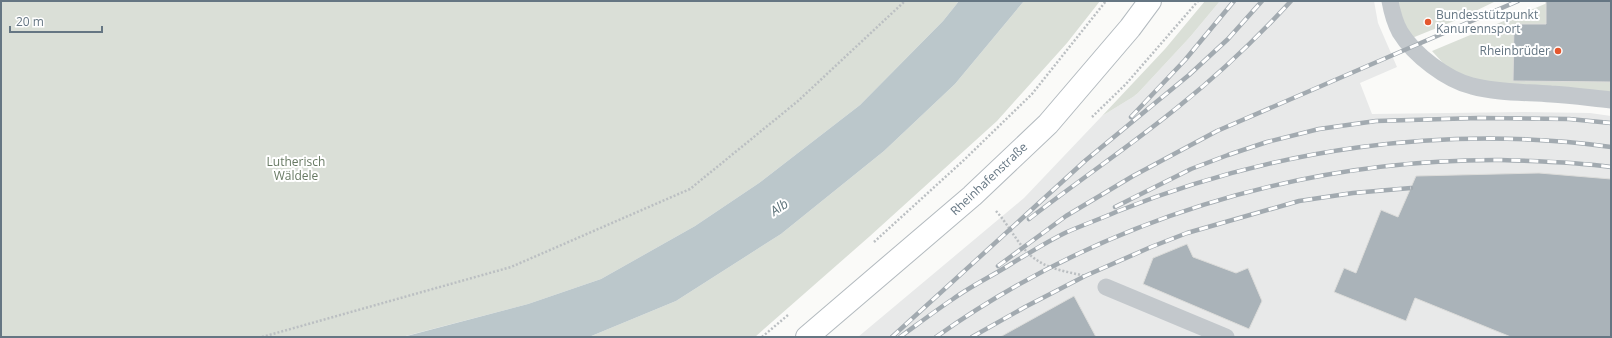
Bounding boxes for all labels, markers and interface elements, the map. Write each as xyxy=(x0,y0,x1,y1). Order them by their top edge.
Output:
place label: Bundesstützpunkt Kanurennsport xyxy=(1436,6,1538,37)
scale bar xyxy=(10,8,102,34)
text: 20 m xyxy=(16,13,44,30)
marker: Bundesstützpunkt Kanurennsport xyxy=(1423,17,1433,27)
place label: Rheinbrüder xyxy=(1480,42,1550,59)
marker: Rheinbrüder xyxy=(1553,46,1563,56)
street label: Rheinhafenstraße xyxy=(946,138,1031,219)
park label: Lutherisch Wäldele xyxy=(267,153,325,184)
water label: Alb xyxy=(766,194,792,220)

